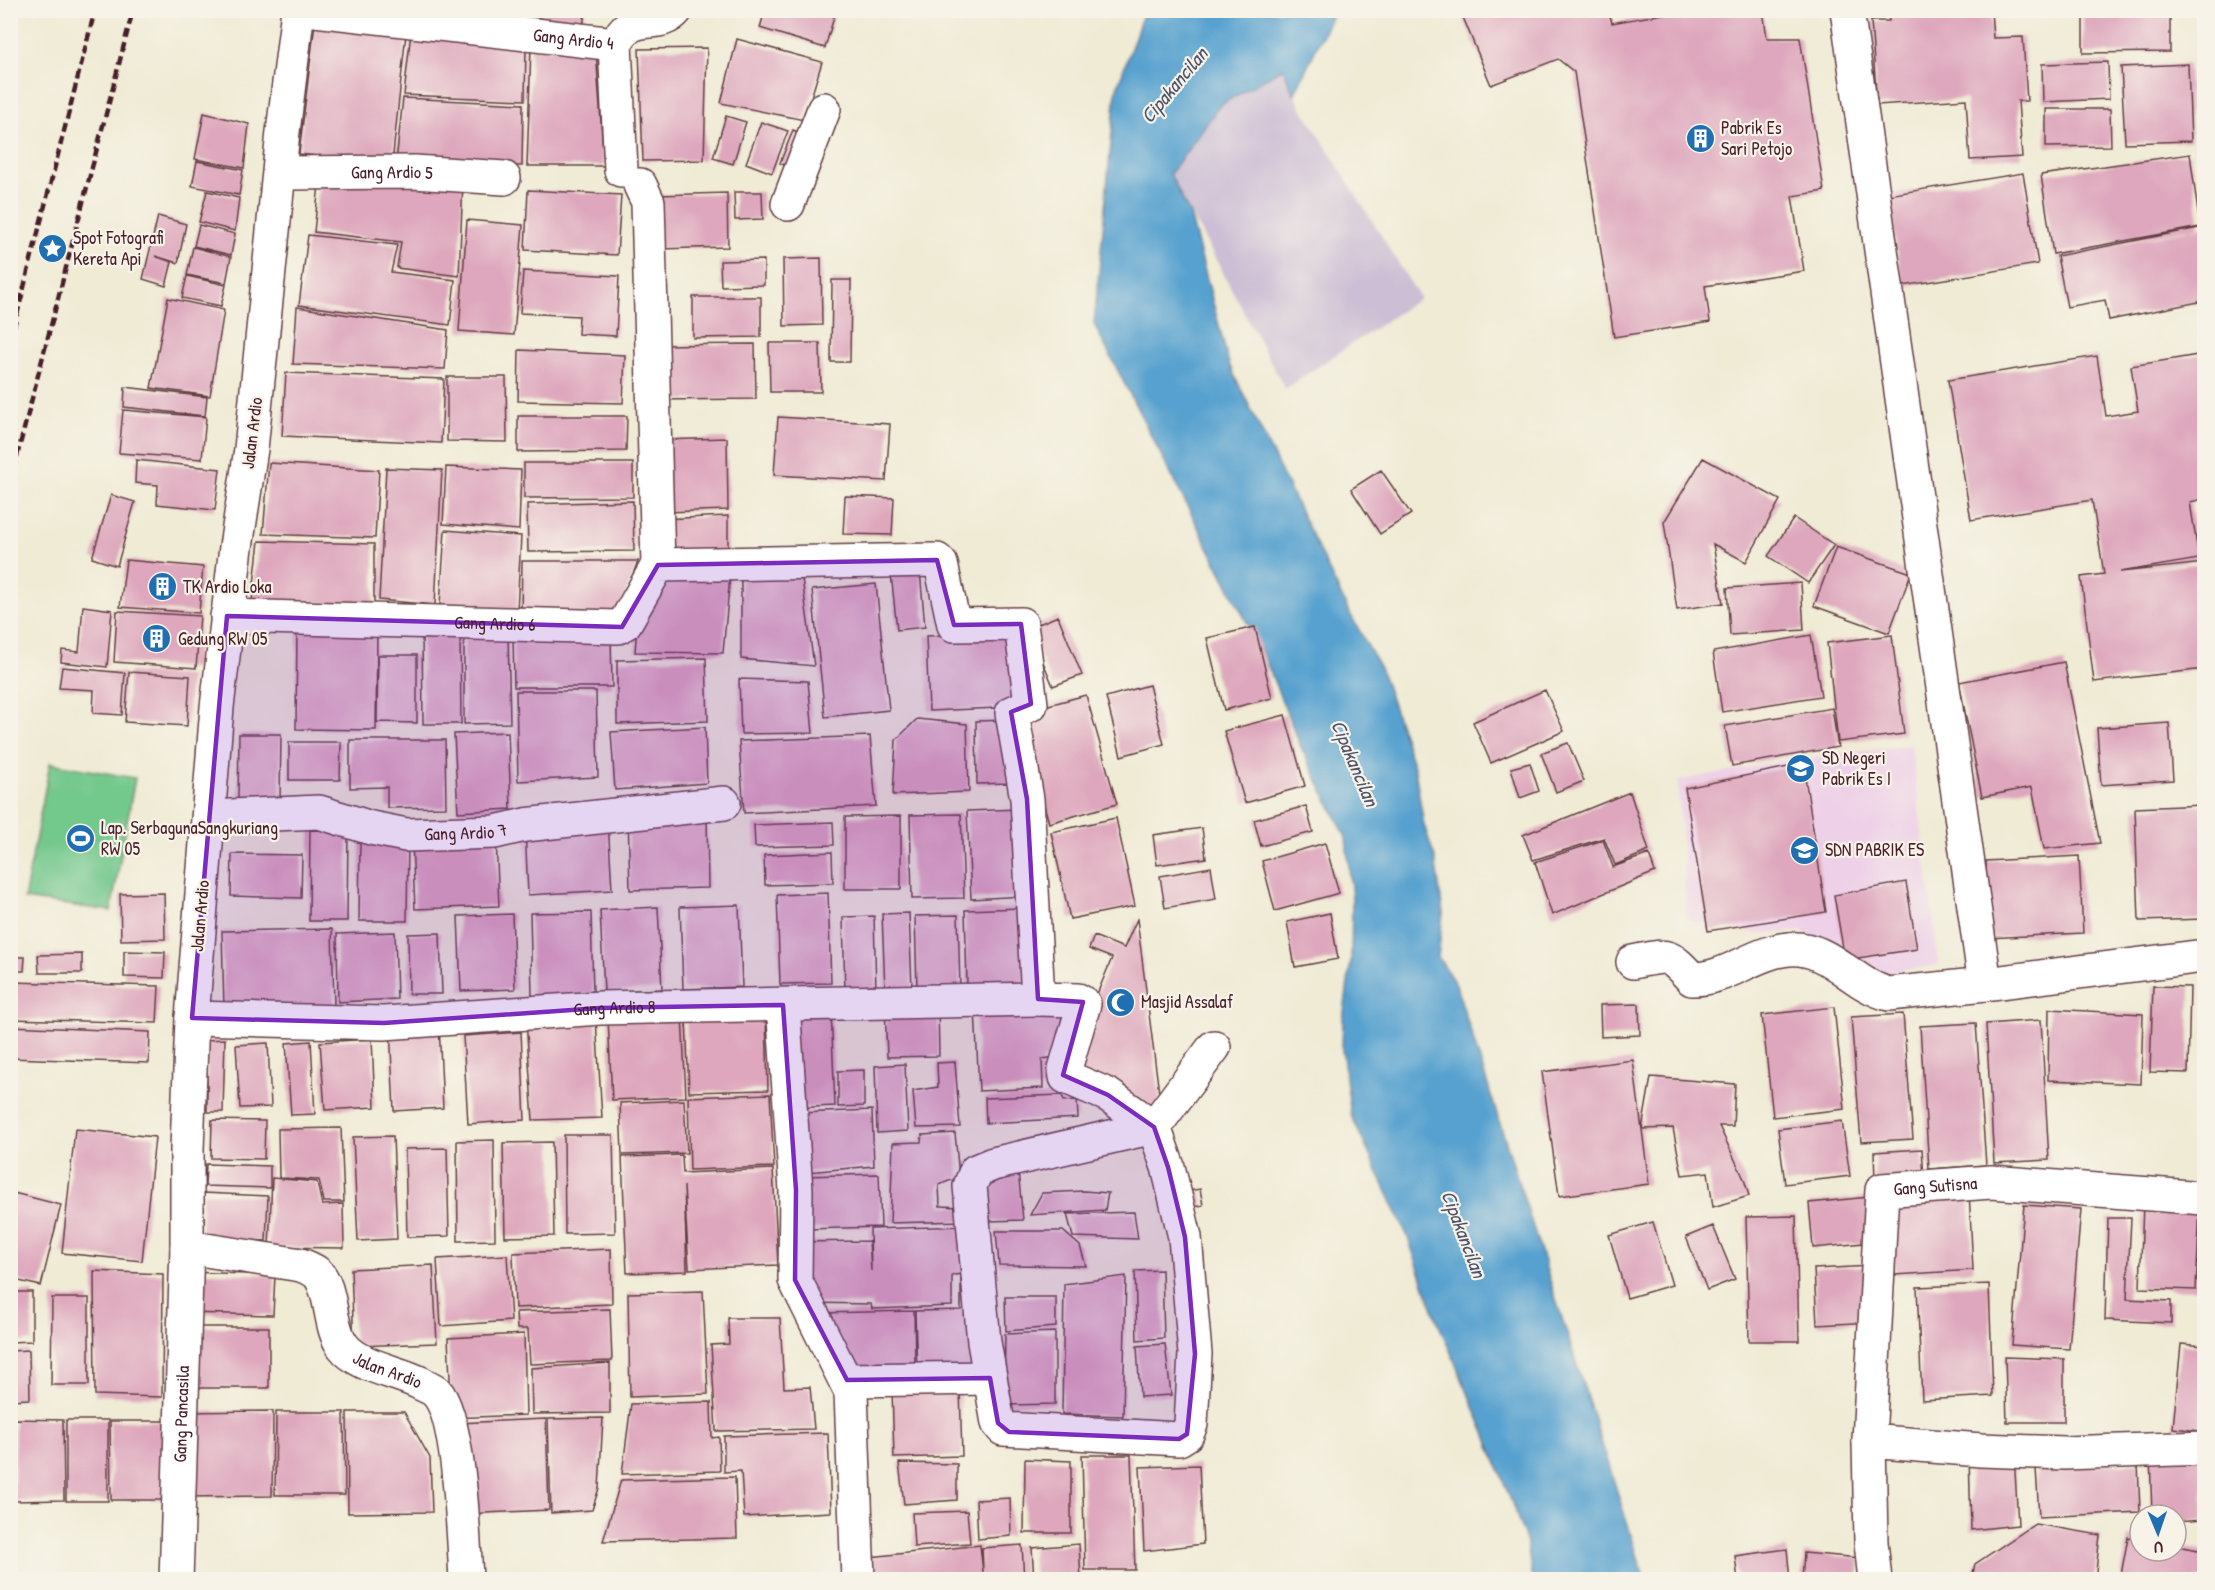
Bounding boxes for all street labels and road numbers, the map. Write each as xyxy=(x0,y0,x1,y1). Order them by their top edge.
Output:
street label: Gang Ardio 4 xyxy=(532,22,615,56)
street label: Gang Ardio 5 xyxy=(351,159,434,185)
street label: Jalan Ardio xyxy=(235,396,268,470)
street label: Gang Ardio 6 xyxy=(454,609,536,637)
street label: Gang Ardio 7 xyxy=(424,817,510,846)
street label: Jalan Ardio xyxy=(184,879,215,953)
street label: Gang Ardio 8 xyxy=(573,994,656,1022)
street label: Gang Sutisna xyxy=(1893,1170,1978,1201)
street label: Jalan Ardio xyxy=(348,1345,427,1394)
street label: Gang Pancasila xyxy=(167,1365,195,1463)

